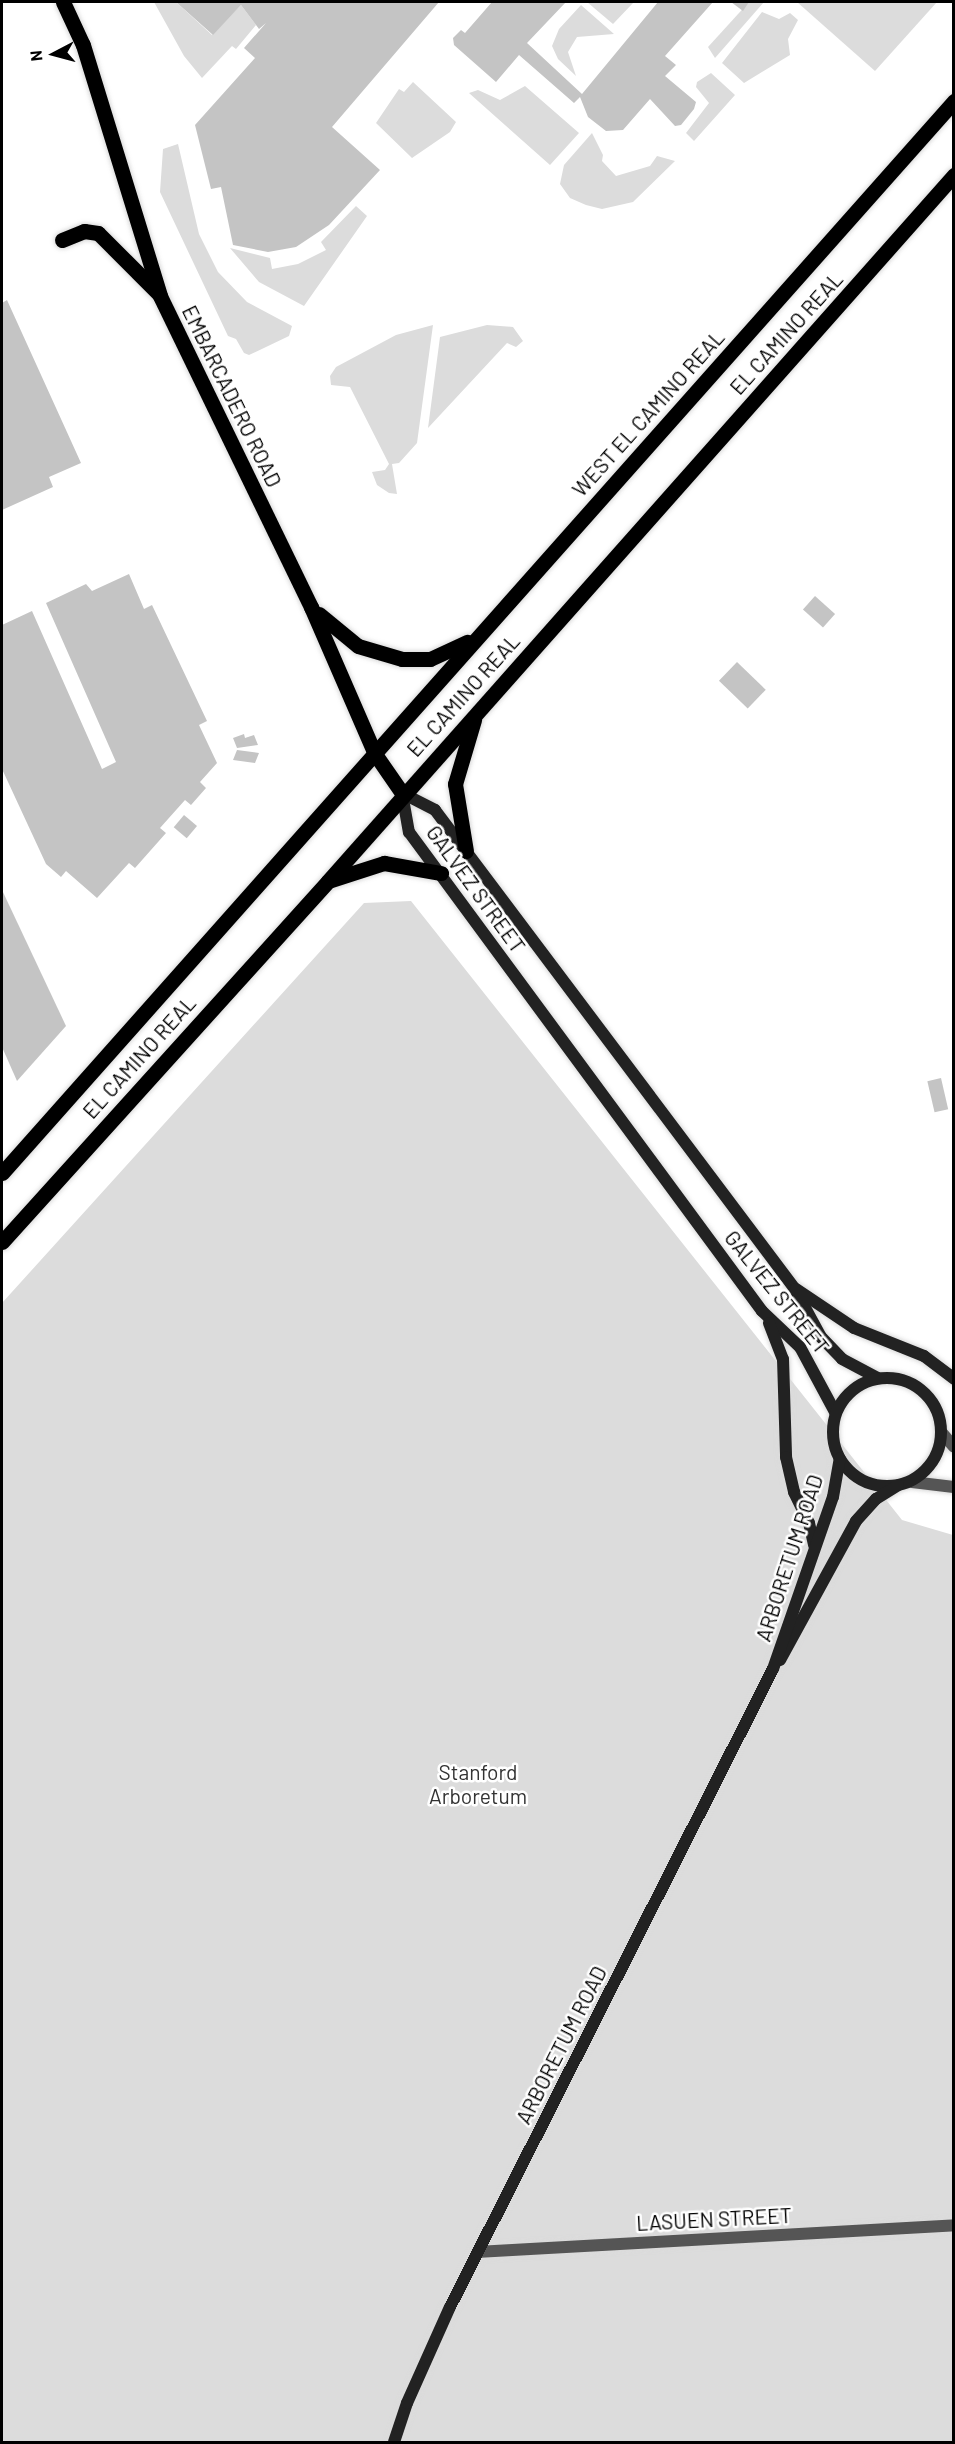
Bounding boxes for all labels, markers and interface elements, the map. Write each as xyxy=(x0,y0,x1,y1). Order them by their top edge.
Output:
north arrow xyxy=(24,24,84,84)
text: N xyxy=(26,50,46,62)
street label: EL CAMINO REAL xyxy=(724,266,848,400)
street label: EMBARCADERO ROAD xyxy=(177,301,287,491)
street label: WEST EL CAMINO REAL xyxy=(567,325,729,501)
street label: EL CAMINO REAL xyxy=(401,628,525,762)
street label: GALVEZ STREET xyxy=(421,820,531,958)
street label: EL CAMINO REAL xyxy=(77,990,201,1124)
street label: GALVEZ STREET xyxy=(720,1225,834,1359)
street label: ARBORETUM ROAD xyxy=(750,1471,828,1645)
park label: Stanford Arboretum xyxy=(429,1759,527,1809)
street label: ARBORETUM ROAD xyxy=(510,1962,612,2128)
street label: LASUEN STREET xyxy=(636,2202,792,2236)

